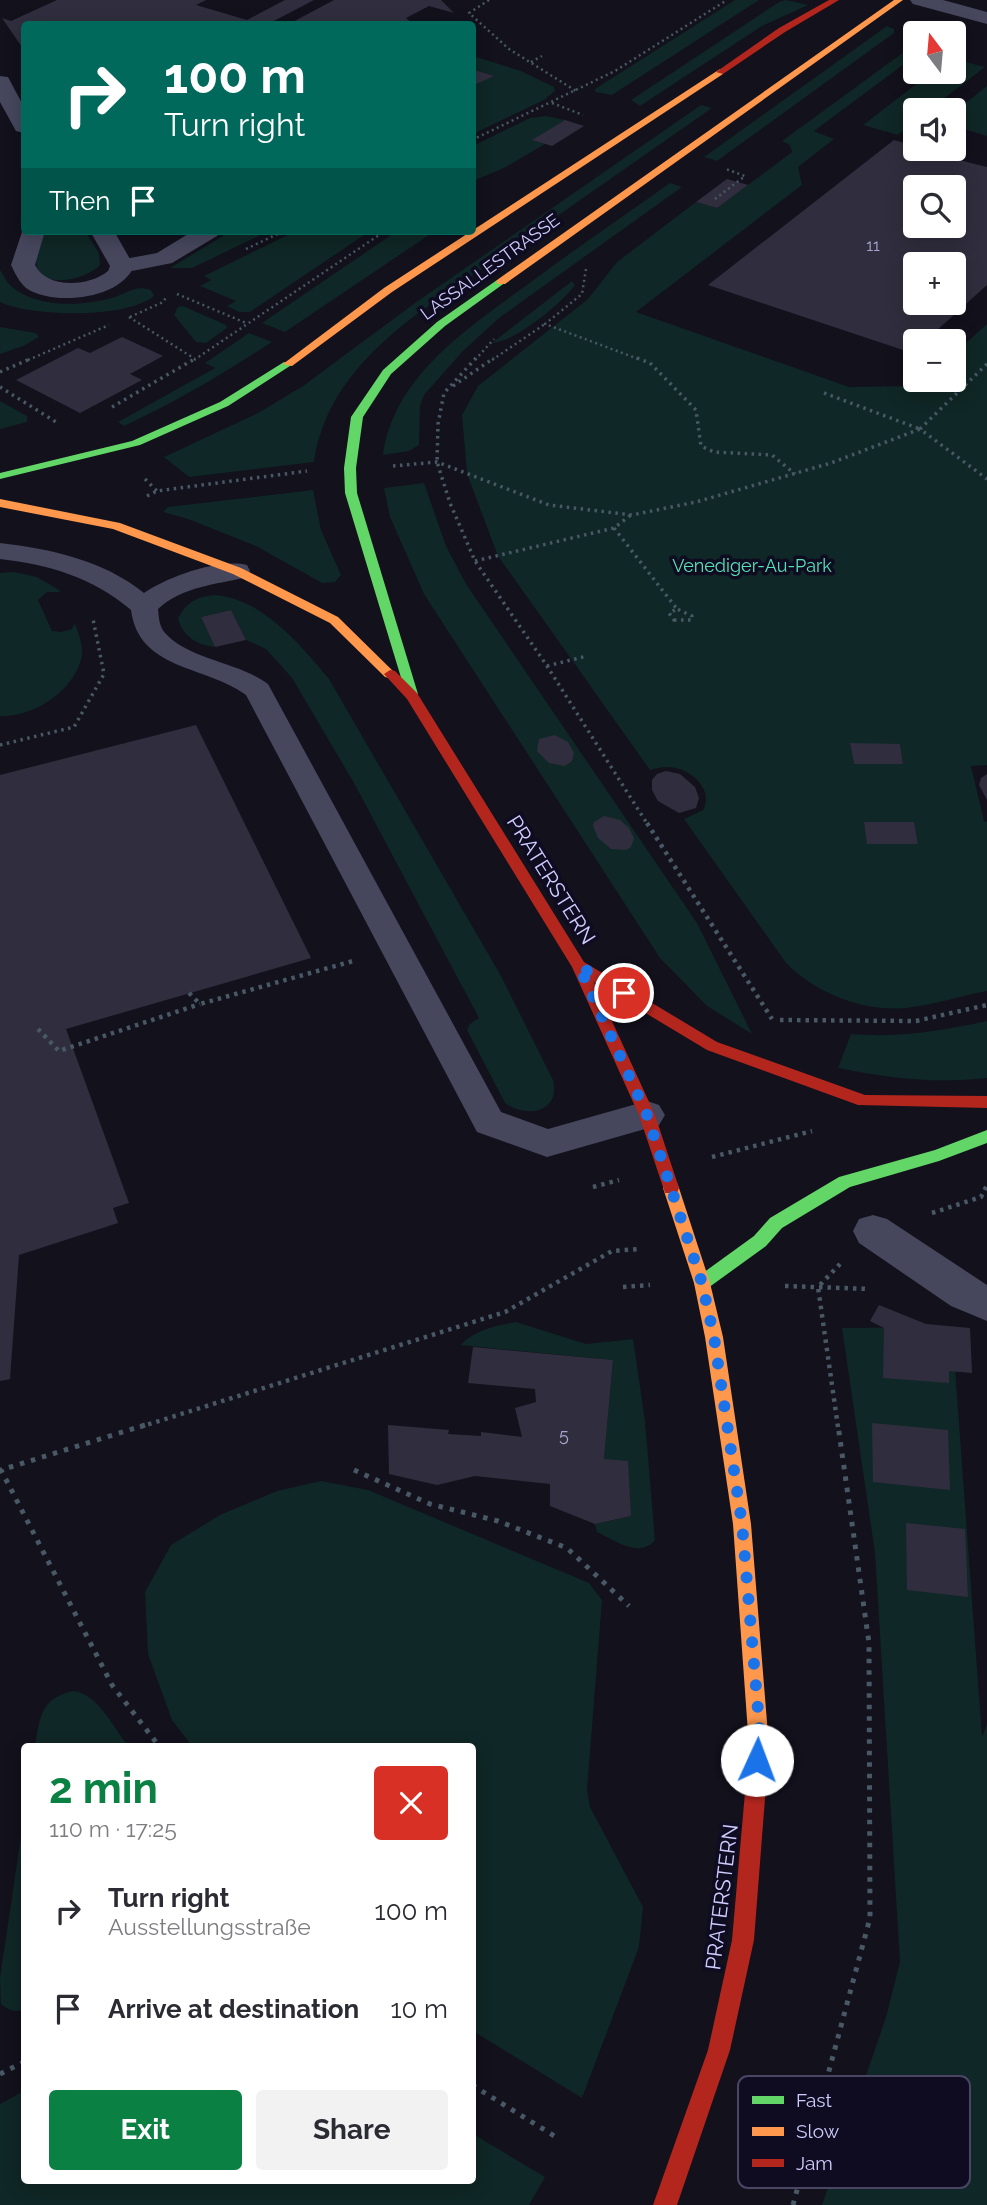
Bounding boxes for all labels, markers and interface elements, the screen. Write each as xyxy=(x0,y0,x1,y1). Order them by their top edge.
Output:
north arrow xyxy=(903,21,966,84)
map controls xyxy=(903,21,966,392)
text: 100 m xyxy=(164,47,306,104)
icon: right xyxy=(49,49,140,140)
button: sound xyxy=(903,98,966,161)
text: Turn right xyxy=(164,106,305,143)
button: search xyxy=(903,175,966,238)
icon: arrive xyxy=(124,182,162,220)
text: Then xyxy=(49,186,110,216)
street label: LASSALLESTRASSE xyxy=(416,209,563,324)
house number: 11 xyxy=(866,236,880,255)
button: + xyxy=(903,252,966,315)
button: − xyxy=(903,329,966,392)
park label: Venediger-Au-Park xyxy=(672,555,832,576)
street label: PRATERSTERN xyxy=(502,811,601,949)
pin xyxy=(594,963,654,1023)
icon: arrive xyxy=(605,974,643,1012)
house number: 5 xyxy=(559,1424,569,1445)
position arrow xyxy=(720,1723,794,1797)
text: 2 min xyxy=(49,1764,158,1813)
button: close xyxy=(374,1766,448,1840)
text: 110 m · 17:25 xyxy=(49,1815,177,1842)
street label: PRATERSTERN xyxy=(700,1822,743,1971)
text: Turn right xyxy=(108,1883,229,1913)
icon: right xyxy=(49,1892,87,1930)
text: 100 m xyxy=(375,1896,448,1926)
text: Ausstellungsstraße xyxy=(108,1913,311,1940)
icon: arrive xyxy=(49,1990,87,2028)
text: Arrive at destination xyxy=(108,1994,359,2024)
text: 10 m xyxy=(390,1994,448,2024)
legend xyxy=(738,2076,970,2188)
text: Fast xyxy=(796,2089,832,2111)
button: Exit xyxy=(49,2090,242,2170)
button: Share xyxy=(256,2090,448,2170)
text: Slow xyxy=(796,2120,840,2142)
text: Jam xyxy=(796,2152,833,2174)

